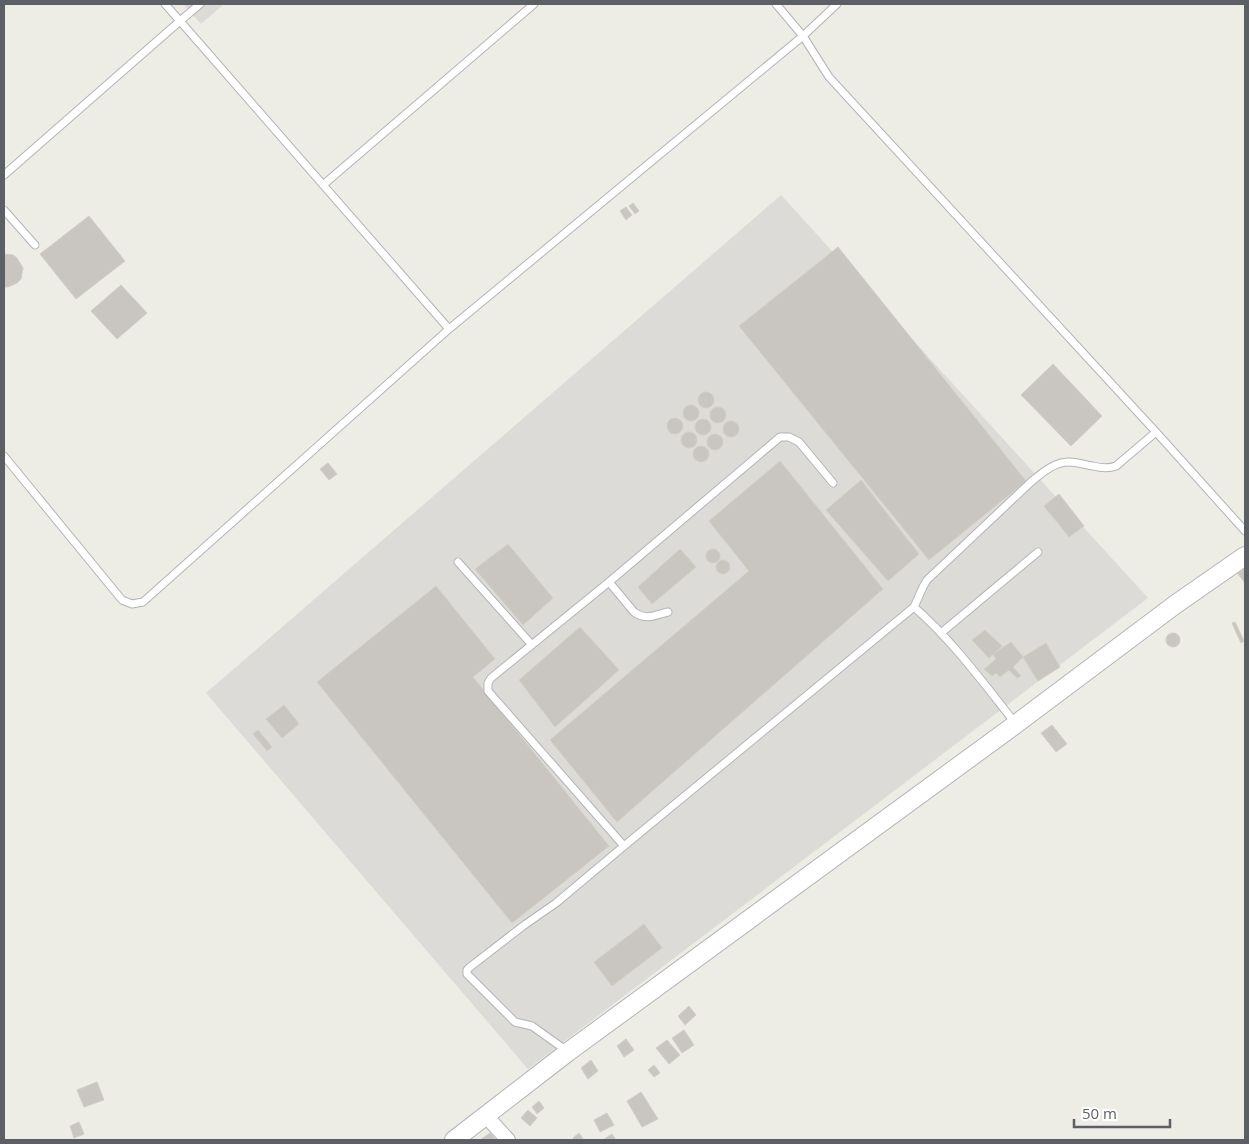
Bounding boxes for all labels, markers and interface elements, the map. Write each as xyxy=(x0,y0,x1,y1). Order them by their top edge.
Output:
scale bar xyxy=(1074,1096,1170,1128)
text: 50 m xyxy=(1082,1103,1117,1123)

